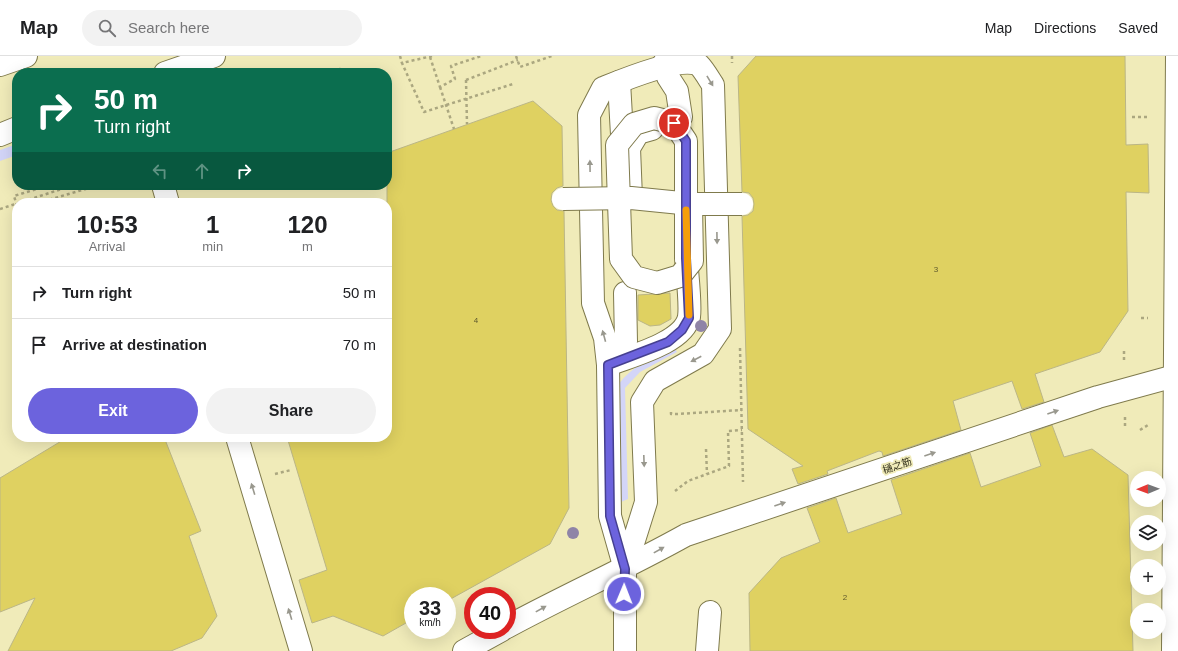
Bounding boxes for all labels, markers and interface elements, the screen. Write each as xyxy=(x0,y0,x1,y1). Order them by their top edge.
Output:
search box xyxy=(82,10,362,46)
text: Map xyxy=(20,17,58,38)
icon: search xyxy=(96,17,118,39)
text: Search here xyxy=(128,19,210,36)
text: Map xyxy=(985,20,1012,36)
text: Directions xyxy=(1034,20,1096,36)
text: Saved xyxy=(1118,20,1158,36)
one-way arrow xyxy=(706,76,714,87)
icon: right xyxy=(28,84,80,136)
text: 50 m xyxy=(94,84,158,115)
pin xyxy=(657,106,691,140)
icon: arrive xyxy=(663,112,685,134)
text: Turn right xyxy=(94,117,170,137)
one-way arrow xyxy=(587,159,593,172)
icon: left xyxy=(149,160,171,182)
icon: ahead xyxy=(191,160,213,182)
icon: right xyxy=(233,160,255,182)
text: 10:53 xyxy=(76,211,138,238)
text: 1 xyxy=(206,211,219,238)
text: 120 xyxy=(288,211,328,238)
one-way arrow xyxy=(714,232,721,244)
text: Arrival xyxy=(89,239,126,254)
text: min xyxy=(202,239,223,254)
text: m xyxy=(302,239,313,254)
house number: 3 xyxy=(934,265,939,274)
icon: right xyxy=(28,282,50,304)
text: Turn right xyxy=(62,284,132,301)
text: 50 m xyxy=(343,284,376,301)
house number: 4 xyxy=(474,316,479,325)
one-way arrow xyxy=(600,330,606,343)
icon: arrive xyxy=(28,334,50,356)
text: Arrive at destination xyxy=(62,336,207,353)
text: 70 m xyxy=(343,336,376,353)
one-way arrow xyxy=(690,355,701,362)
button: Exit xyxy=(28,388,198,434)
button: Share xyxy=(206,388,376,434)
one-way arrow xyxy=(1047,409,1059,415)
one-way arrow xyxy=(924,450,936,456)
one-way arrow xyxy=(641,455,648,467)
street label: 樋之筋 xyxy=(881,455,913,476)
north arrow xyxy=(1130,471,1166,507)
map controls xyxy=(1130,471,1166,639)
one-way arrow xyxy=(250,483,256,495)
one-way arrow xyxy=(774,501,786,507)
button: layers xyxy=(1130,515,1166,551)
one-way arrow xyxy=(653,547,665,554)
button: + xyxy=(1130,559,1166,595)
position arrow xyxy=(603,573,645,615)
speed limit sign: 40 xyxy=(464,587,516,639)
house number: 2 xyxy=(843,593,848,602)
text: 33 xyxy=(419,597,441,619)
button: − xyxy=(1130,603,1166,639)
one-way arrow xyxy=(535,605,547,612)
one-way arrow xyxy=(287,607,293,619)
text: km/h xyxy=(419,617,441,628)

